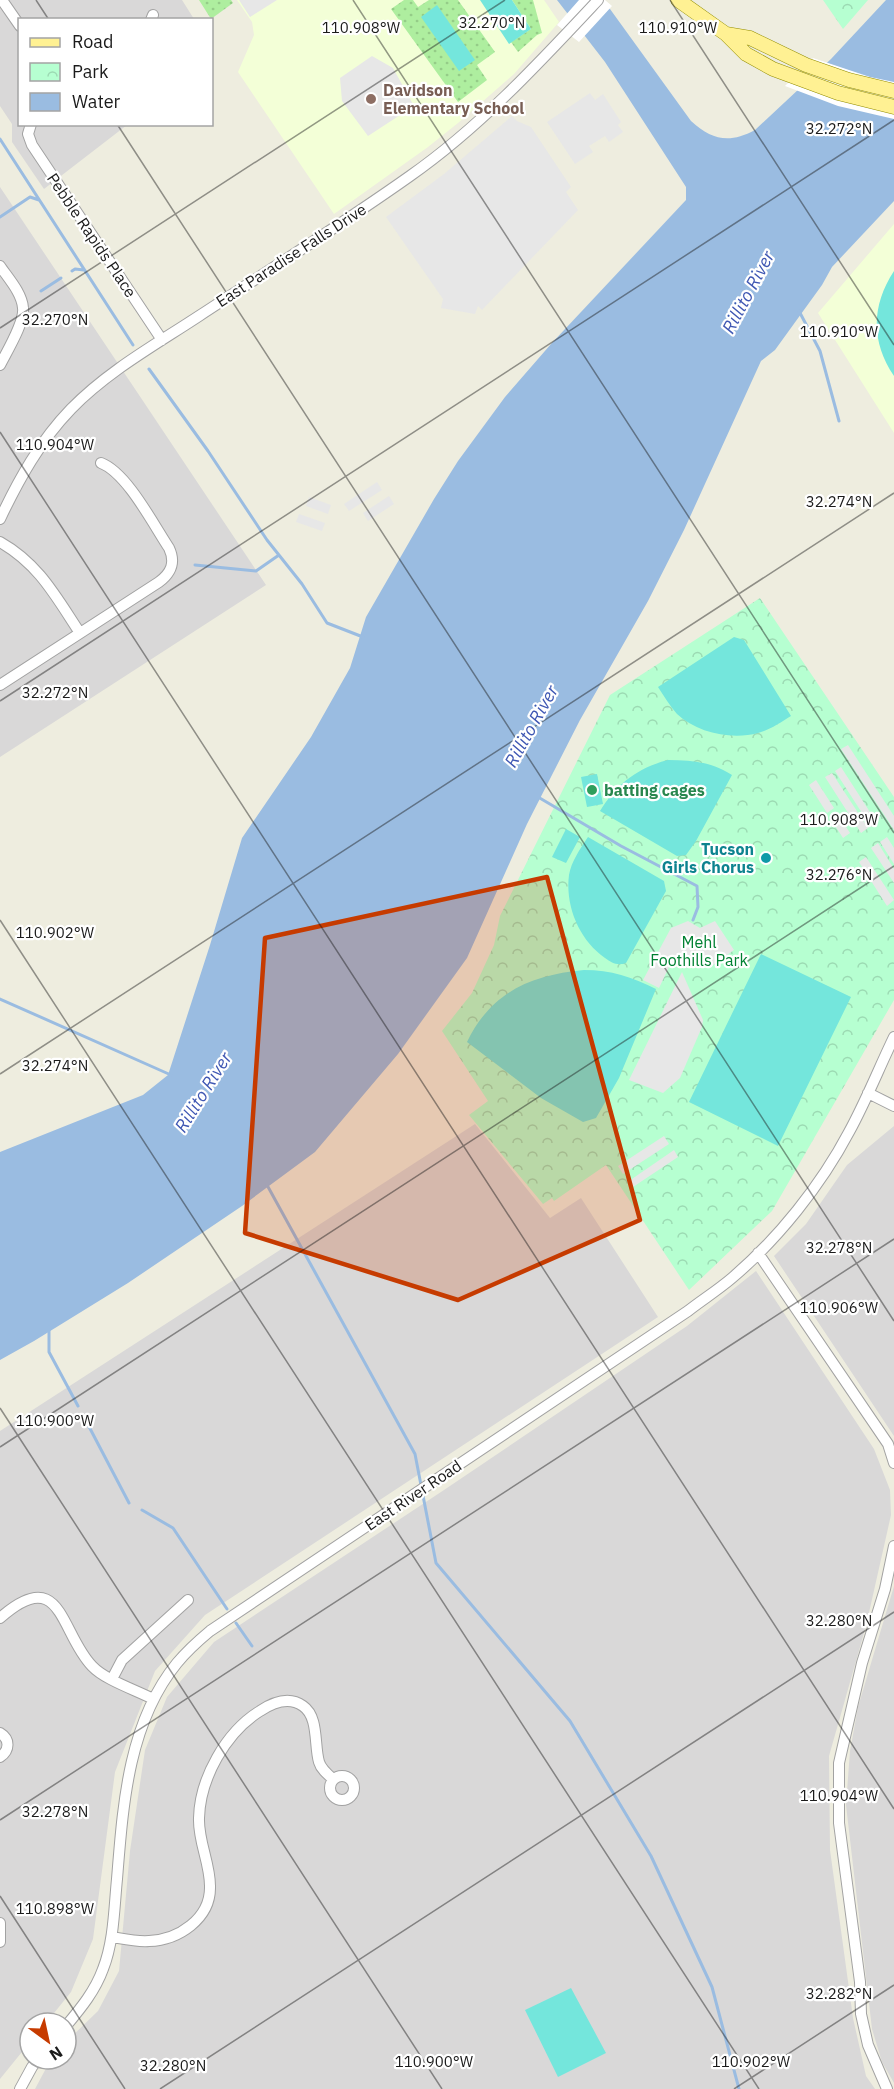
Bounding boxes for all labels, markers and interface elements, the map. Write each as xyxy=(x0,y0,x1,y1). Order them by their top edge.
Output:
text: 32.270°N xyxy=(459,13,525,32)
legend xyxy=(18,18,213,126)
text: 110.908°W xyxy=(322,18,401,37)
text: 110.910°W xyxy=(639,18,718,37)
text: Road xyxy=(72,30,113,53)
text: Park xyxy=(72,60,109,83)
place label: Davidson Elementary School xyxy=(383,80,524,118)
text: Water xyxy=(72,90,121,113)
marker: Davidson Elementary School xyxy=(364,92,378,106)
text: 32.272°N xyxy=(806,119,872,138)
street label: Pebble Rapids Place xyxy=(43,169,141,301)
street label: East Paradise Falls Drive xyxy=(212,199,370,311)
water label: Rillito River xyxy=(717,246,780,337)
text: 32.270°N xyxy=(22,310,88,329)
text: 110.910°W xyxy=(800,322,879,341)
text: 110.904°W xyxy=(16,435,95,454)
text: 32.274°N xyxy=(806,492,872,511)
water label: Rillito River xyxy=(499,681,563,771)
text: 32.272°N xyxy=(22,683,88,702)
place label: batting cages xyxy=(604,780,705,800)
marker: batting cages xyxy=(585,783,599,797)
text: 110.908°W xyxy=(800,810,879,829)
place label: Tucson Girls Chorus xyxy=(662,839,754,877)
marker: Tucson Girls Chorus xyxy=(759,851,773,865)
text: 32.276°N xyxy=(806,865,872,884)
text: 110.902°W xyxy=(16,923,95,942)
park label: Mehl Foothills Park xyxy=(650,932,748,970)
water label: Rillito River xyxy=(169,1047,237,1136)
text: 32.274°N xyxy=(22,1056,88,1075)
text: 32.278°N xyxy=(806,1238,872,1257)
text: 110.906°W xyxy=(800,1298,879,1317)
text: 110.900°W xyxy=(16,1411,95,1430)
street label: East River Road xyxy=(361,1455,465,1535)
text: 32.280°N xyxy=(806,1611,872,1630)
text: 110.904°W xyxy=(800,1786,879,1805)
text: 32.278°N xyxy=(22,1802,88,1821)
text: 110.898°W xyxy=(16,1899,95,1918)
text: 32.282°N xyxy=(806,1984,872,2003)
north arrow xyxy=(18,2011,78,2071)
text: N xyxy=(46,2042,66,2065)
text: 110.900°W xyxy=(395,2052,474,2071)
text: 110.902°W xyxy=(712,2052,791,2071)
text: 32.280°N xyxy=(140,2056,206,2075)

